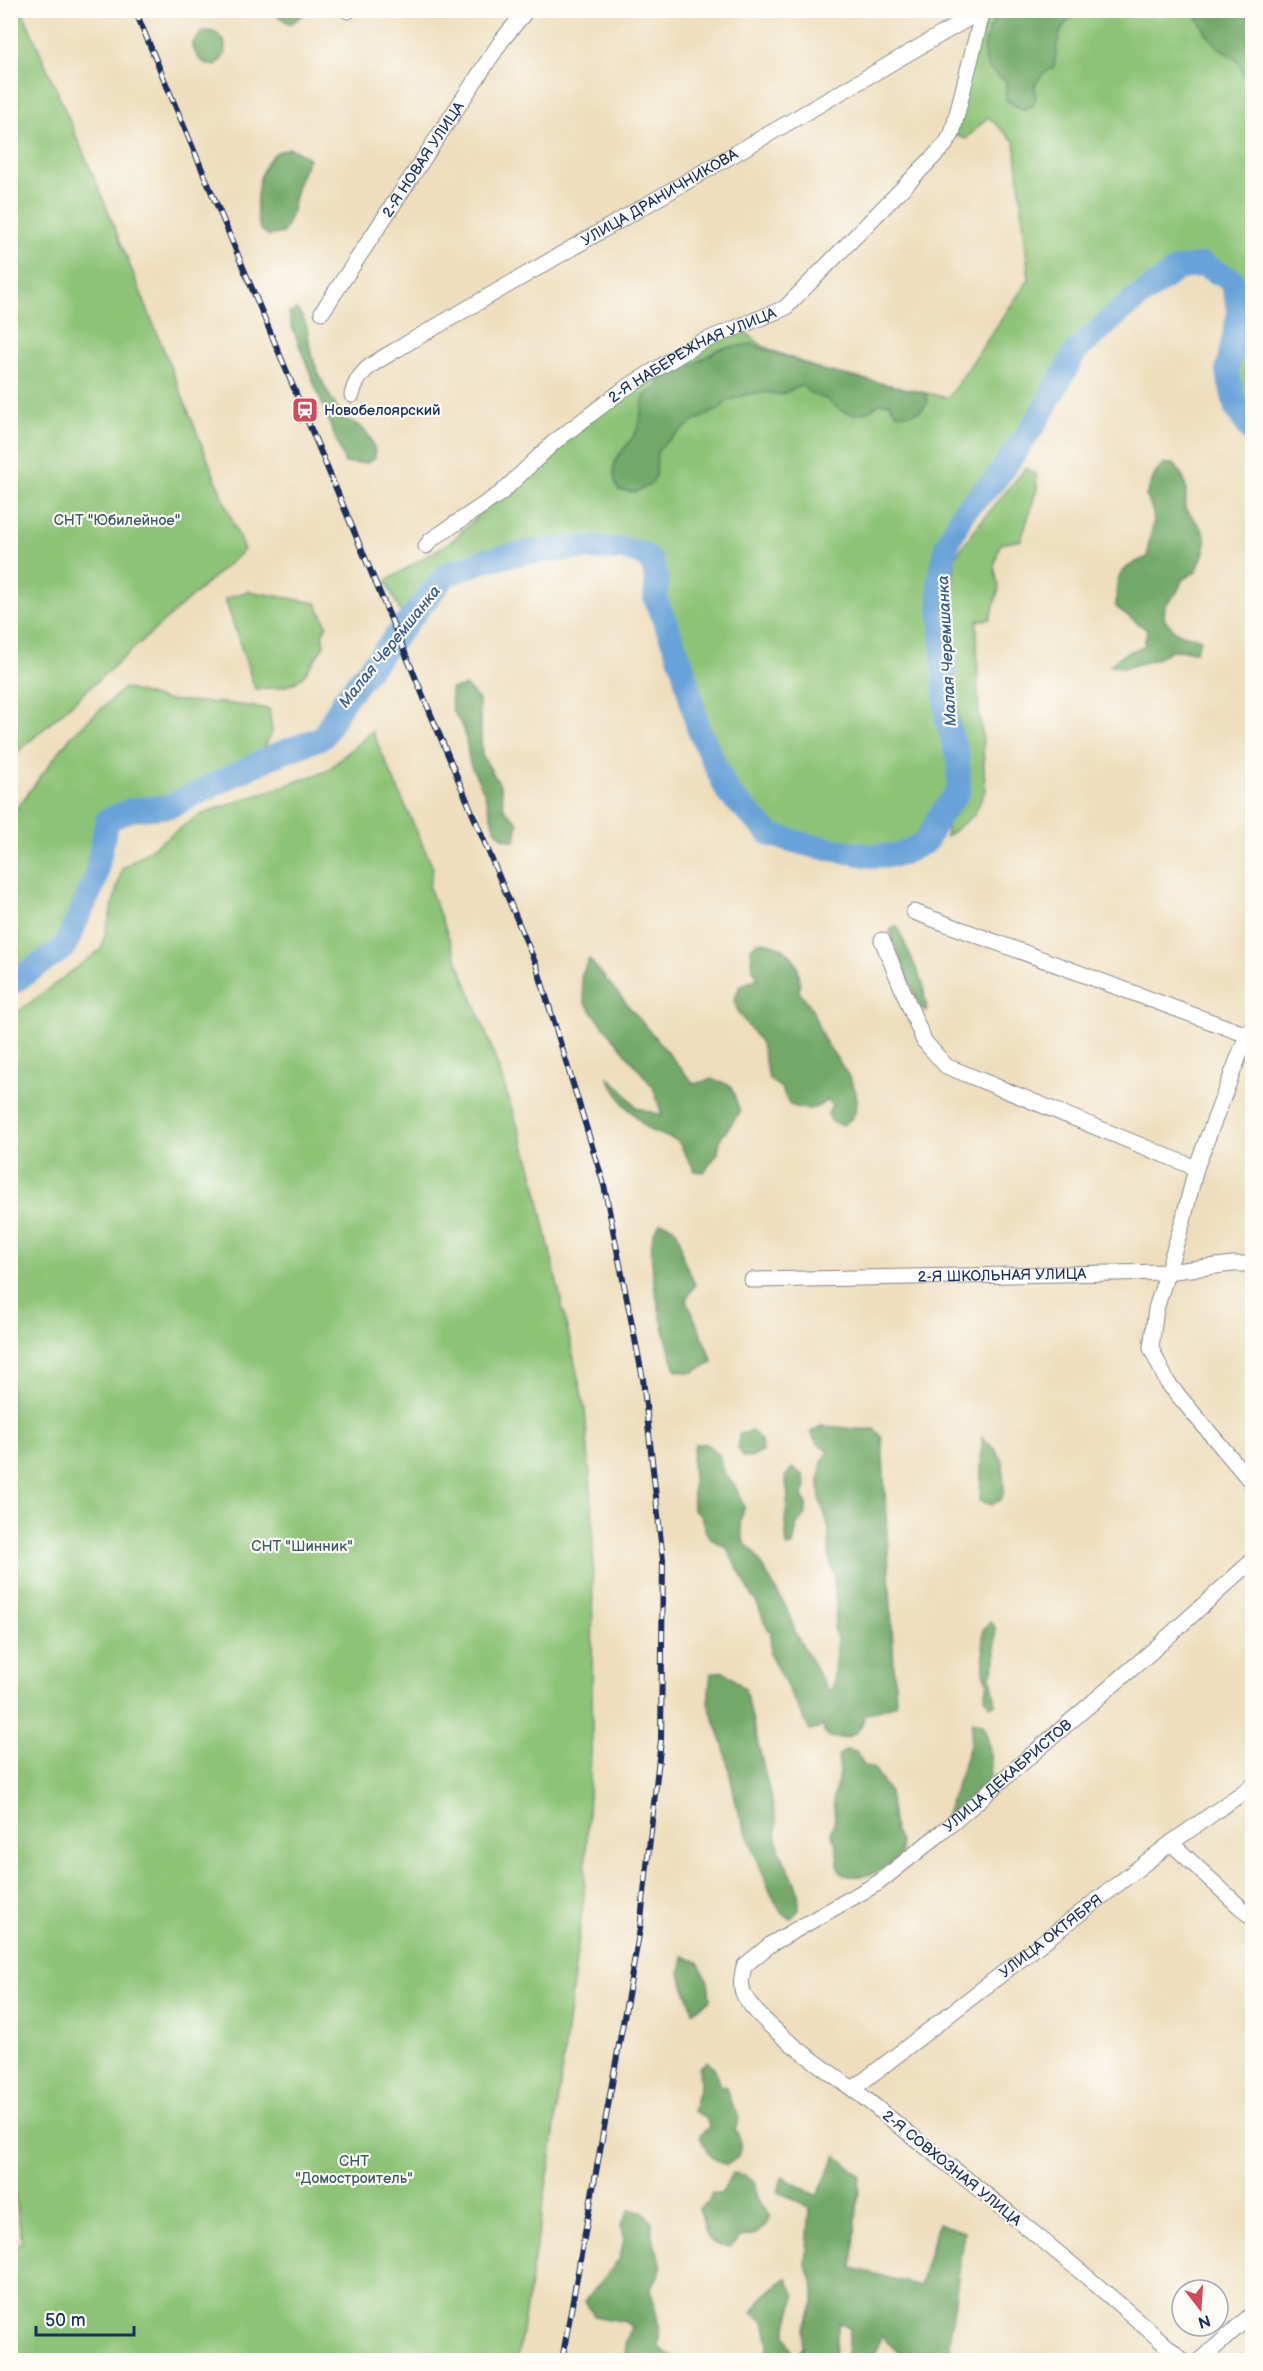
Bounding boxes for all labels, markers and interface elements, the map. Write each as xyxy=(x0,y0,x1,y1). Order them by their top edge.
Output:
street label: 2-Я НОВАЯ УЛИЦА xyxy=(378,97,469,221)
street label: УЛИЦА ДРАНИЧНИКОВА xyxy=(578,144,742,250)
street label: 2-Я НАБЕРЕЖНАЯ УЛИЦА xyxy=(605,303,780,407)
station icon: Новобелоярский xyxy=(290,395,320,425)
place label: Новобелоярский xyxy=(324,401,441,420)
park label: СНТ "Юбилейное" xyxy=(54,511,180,530)
water label: Малая Черемшанка xyxy=(934,575,961,727)
water label: Малая Черемшанка xyxy=(335,582,445,712)
street label: 2-Я ШКОЛЬНАЯ УЛИЦА xyxy=(917,1265,1087,1287)
park label: СНТ "Шинник" xyxy=(251,1537,353,1556)
street label: УЛИЦА ДЕКАБРИСТОВ xyxy=(940,1715,1076,1837)
street label: УЛИЦА ОКТЯБРЯ xyxy=(996,1891,1106,1982)
street label: 2-Я СОВХОЗНАЯ УЛИЦА xyxy=(878,2106,1026,2231)
park label: СНТ "Домостроитель" xyxy=(295,2152,413,2188)
north arrow xyxy=(1170,2278,1230,2338)
scale bar xyxy=(36,2299,134,2337)
text: 50 m xyxy=(45,2310,86,2331)
text: N xyxy=(1195,2310,1212,2332)

